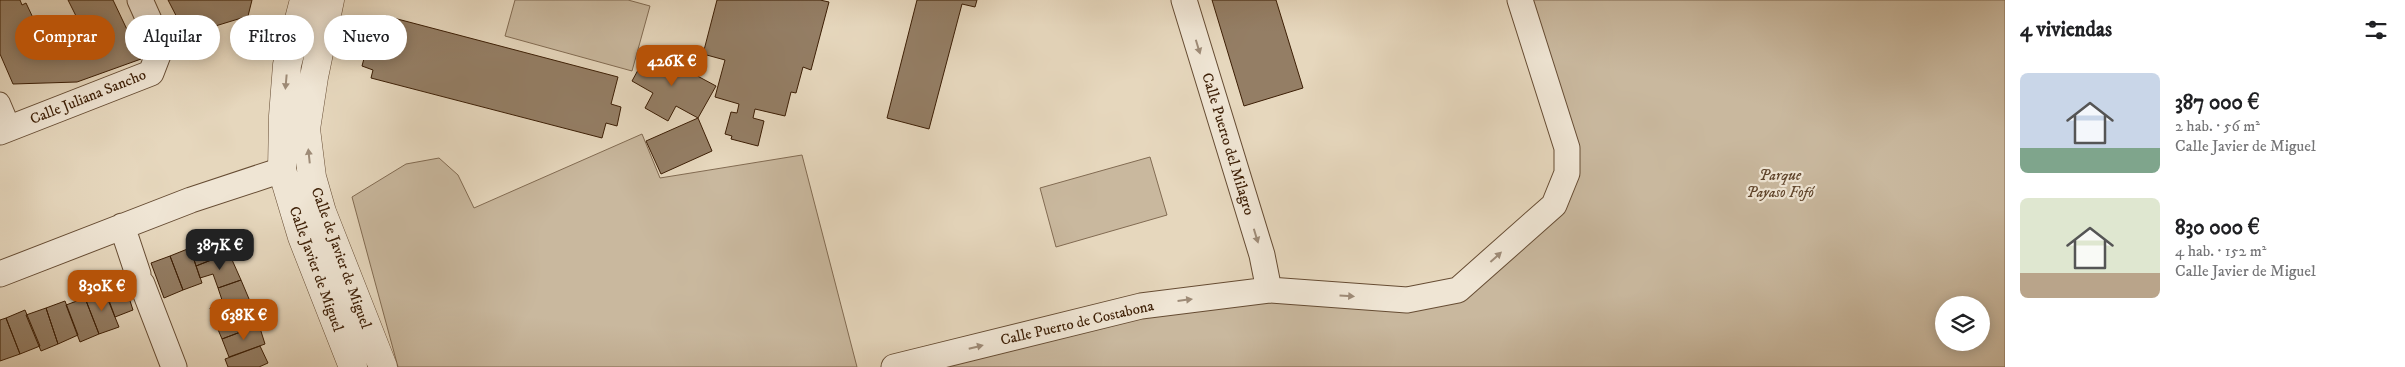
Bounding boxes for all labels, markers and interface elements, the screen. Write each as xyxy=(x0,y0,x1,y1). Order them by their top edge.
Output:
chip: Comprar xyxy=(15,15,115,60)
chip: Alquilar xyxy=(125,15,220,60)
chip: Filtros xyxy=(230,15,314,60)
chip: Nuevo xyxy=(324,15,407,60)
icon: filters xyxy=(2362,16,2390,44)
text: 4 viviendas xyxy=(2020,17,2112,43)
one-way arrow xyxy=(1195,39,1203,54)
pin: 426K € xyxy=(631,44,713,87)
text: 426K € xyxy=(647,51,697,71)
street label: Calle Juliana Sancho xyxy=(27,65,149,129)
street label: Calle Puerto del Milagro xyxy=(1197,71,1259,217)
one-way arrow xyxy=(282,74,290,90)
text: 387 000 € xyxy=(2175,90,2260,116)
icon: home xyxy=(2060,93,2120,153)
text: 2 hab. · 56 m² xyxy=(2175,116,2260,136)
text: Calle Javier de Miguel xyxy=(2175,136,2316,156)
one-way arrow xyxy=(305,148,313,164)
park label: Parque Payaso Fofó xyxy=(1746,166,1815,202)
street label: Calle de Javier de Miguel xyxy=(307,185,376,332)
street label: Calle Javier de Miguel xyxy=(285,204,348,335)
text: 830 000 € xyxy=(2175,215,2260,241)
icon: home xyxy=(2060,218,2120,278)
pin: 387K € xyxy=(179,228,261,271)
one-way arrow xyxy=(1252,228,1260,243)
text: 387K € xyxy=(197,235,243,255)
text: 4 hab. · 152 m² xyxy=(2175,241,2267,261)
one-way arrow xyxy=(1489,251,1501,263)
text: Calle Javier de Miguel xyxy=(2175,261,2316,281)
pin: 830K € xyxy=(61,270,143,312)
text: 830K € xyxy=(79,276,125,296)
one-way arrow xyxy=(1339,293,1355,301)
street label: Calle Puerto de Costabona xyxy=(999,296,1156,350)
one-way arrow xyxy=(1178,296,1194,304)
map controls xyxy=(1935,296,1990,351)
button: layers xyxy=(1935,296,1990,351)
pin: 638K € xyxy=(203,298,285,341)
text: 638K € xyxy=(221,305,267,325)
one-way arrow xyxy=(968,343,983,351)

